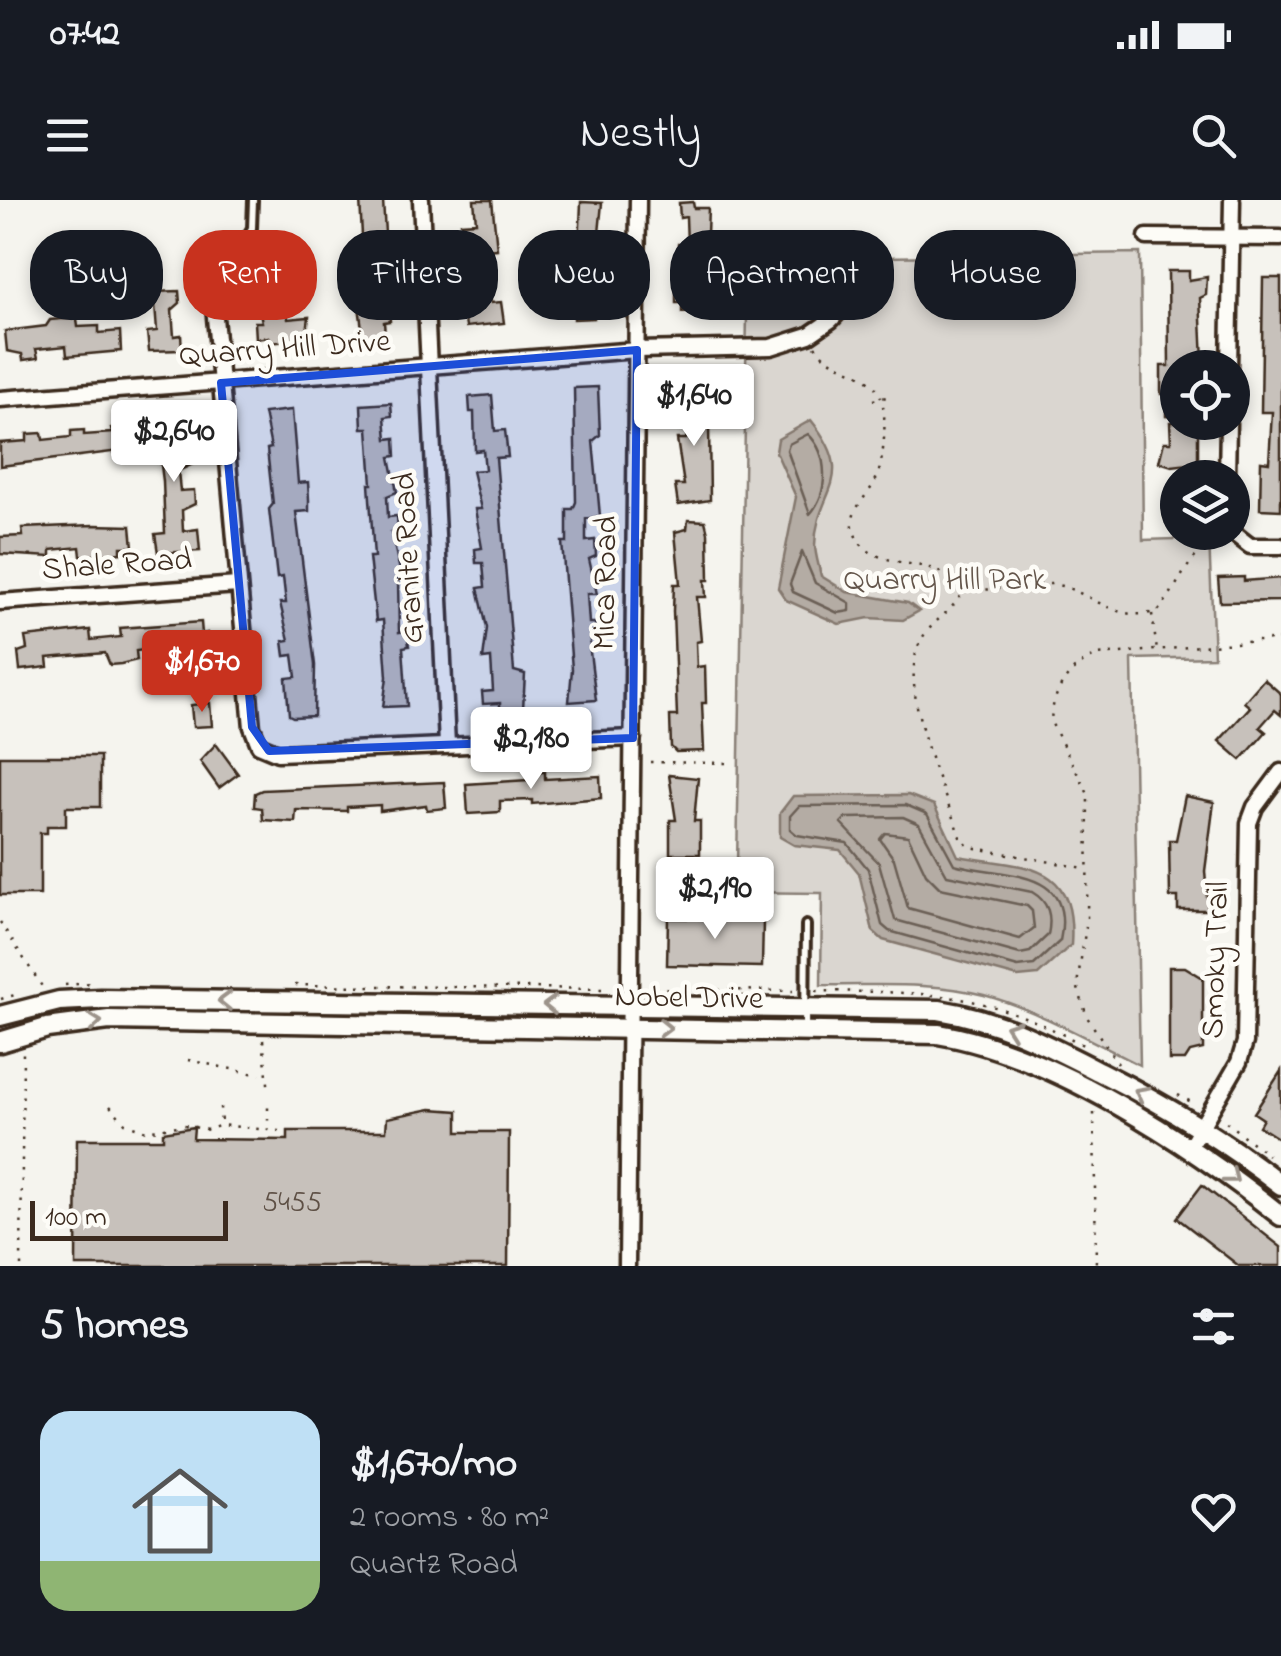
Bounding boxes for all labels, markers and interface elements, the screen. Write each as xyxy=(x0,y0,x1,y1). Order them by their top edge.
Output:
text: 07:42 xyxy=(50,7,120,63)
text: Nestly xyxy=(580,102,701,168)
icon: menu xyxy=(40,108,95,163)
icon: search xyxy=(1186,108,1241,163)
chip: Buy xyxy=(30,230,163,320)
chip: Rent xyxy=(183,230,317,320)
chip: Filters xyxy=(337,230,498,320)
chip: New xyxy=(518,230,650,320)
chip: Apartment xyxy=(670,230,894,320)
chip: House xyxy=(914,230,1076,320)
street label: Quarry Hill Drive xyxy=(178,319,393,381)
map controls xyxy=(1160,350,1250,550)
button: locate xyxy=(1160,350,1250,440)
pin: $1,640 xyxy=(613,364,775,449)
text: $1,640 xyxy=(656,373,732,420)
pin: $2,640 xyxy=(93,400,255,485)
text: $2,640 xyxy=(133,409,215,456)
button: layers xyxy=(1160,460,1250,550)
street label: Granite Road xyxy=(382,471,438,645)
street label: Mica Road xyxy=(582,515,632,651)
street label: Shale Road xyxy=(40,537,194,595)
park label: Quarry Hill Park xyxy=(844,558,1047,605)
pin: $1,670 xyxy=(121,630,283,715)
text: $1,670 xyxy=(164,639,240,686)
pin: $2,180 xyxy=(450,707,612,792)
text: $2,180 xyxy=(493,716,569,763)
pin: $2,190 xyxy=(634,857,796,942)
text: $2,190 xyxy=(678,866,752,913)
street label: Smoky Trail xyxy=(1191,880,1243,1040)
street label: Nobel Drive xyxy=(614,974,764,1024)
one-way arrow xyxy=(216,991,232,1012)
one-way arrow xyxy=(541,994,556,1016)
one-way arrow xyxy=(88,1012,104,1033)
one-way arrow xyxy=(657,1018,673,1039)
one-way arrow xyxy=(1005,1019,1022,1040)
one-way arrow xyxy=(1134,1086,1152,1105)
one-way arrow xyxy=(1221,1166,1239,1183)
house number: 5455 xyxy=(262,1183,322,1224)
scale bar xyxy=(30,1196,228,1240)
text: 100 m xyxy=(45,1198,107,1239)
text: 5 homes xyxy=(40,1296,189,1357)
icon: filters xyxy=(1186,1299,1241,1354)
text: $1,670/mo xyxy=(350,1434,517,1495)
icon: home xyxy=(120,1451,240,1571)
icon: heart xyxy=(1186,1484,1241,1539)
text: 2 rooms · 80 m² xyxy=(350,1495,549,1542)
text: Quartz Road xyxy=(350,1542,518,1589)

